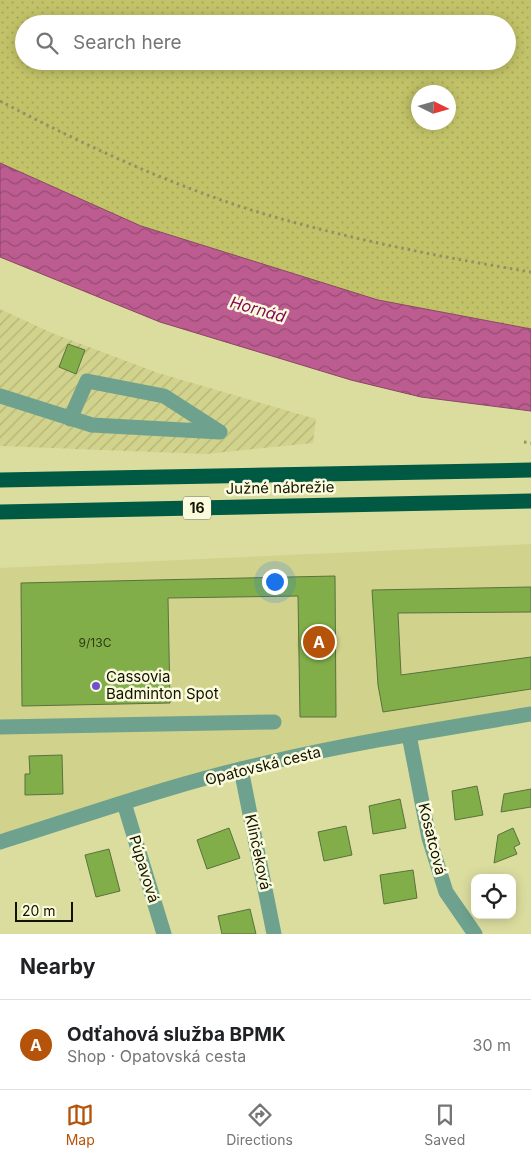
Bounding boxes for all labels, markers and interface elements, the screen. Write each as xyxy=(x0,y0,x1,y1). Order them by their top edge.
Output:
search box xyxy=(15,15,516,70)
icon: search xyxy=(33,29,61,57)
text: Search here xyxy=(73,31,182,54)
north arrow xyxy=(411,85,456,130)
water label: Hornád xyxy=(228,292,288,327)
street label: Južné nábrežie xyxy=(226,477,334,498)
road number: 16 xyxy=(183,496,211,520)
your location xyxy=(262,569,288,595)
pin: A xyxy=(303,623,335,661)
house number: 9/13C xyxy=(79,635,112,650)
place label: Cassovia Badminton Spot xyxy=(106,667,219,703)
marker: Cassovia Badminton Spot xyxy=(90,680,102,692)
street label: Opatovská cesta xyxy=(203,742,323,789)
street label: Kosatcová xyxy=(414,801,451,877)
street label: Klinčeková xyxy=(241,812,276,891)
street label: Púpavová xyxy=(125,833,164,905)
map controls xyxy=(471,874,516,919)
button: locate xyxy=(471,874,516,919)
scale bar xyxy=(15,899,72,922)
text: 20 m xyxy=(22,902,56,919)
text: Nearby xyxy=(20,954,95,979)
text: Odťahová služba BPMK xyxy=(67,1023,286,1046)
text: A xyxy=(30,1035,42,1055)
text: 30 m xyxy=(473,1035,511,1055)
text: Shop · Opatovská cesta xyxy=(67,1046,246,1066)
tab: Map xyxy=(66,1101,95,1148)
tab: Directions xyxy=(226,1101,293,1148)
tab: Saved xyxy=(424,1101,465,1148)

